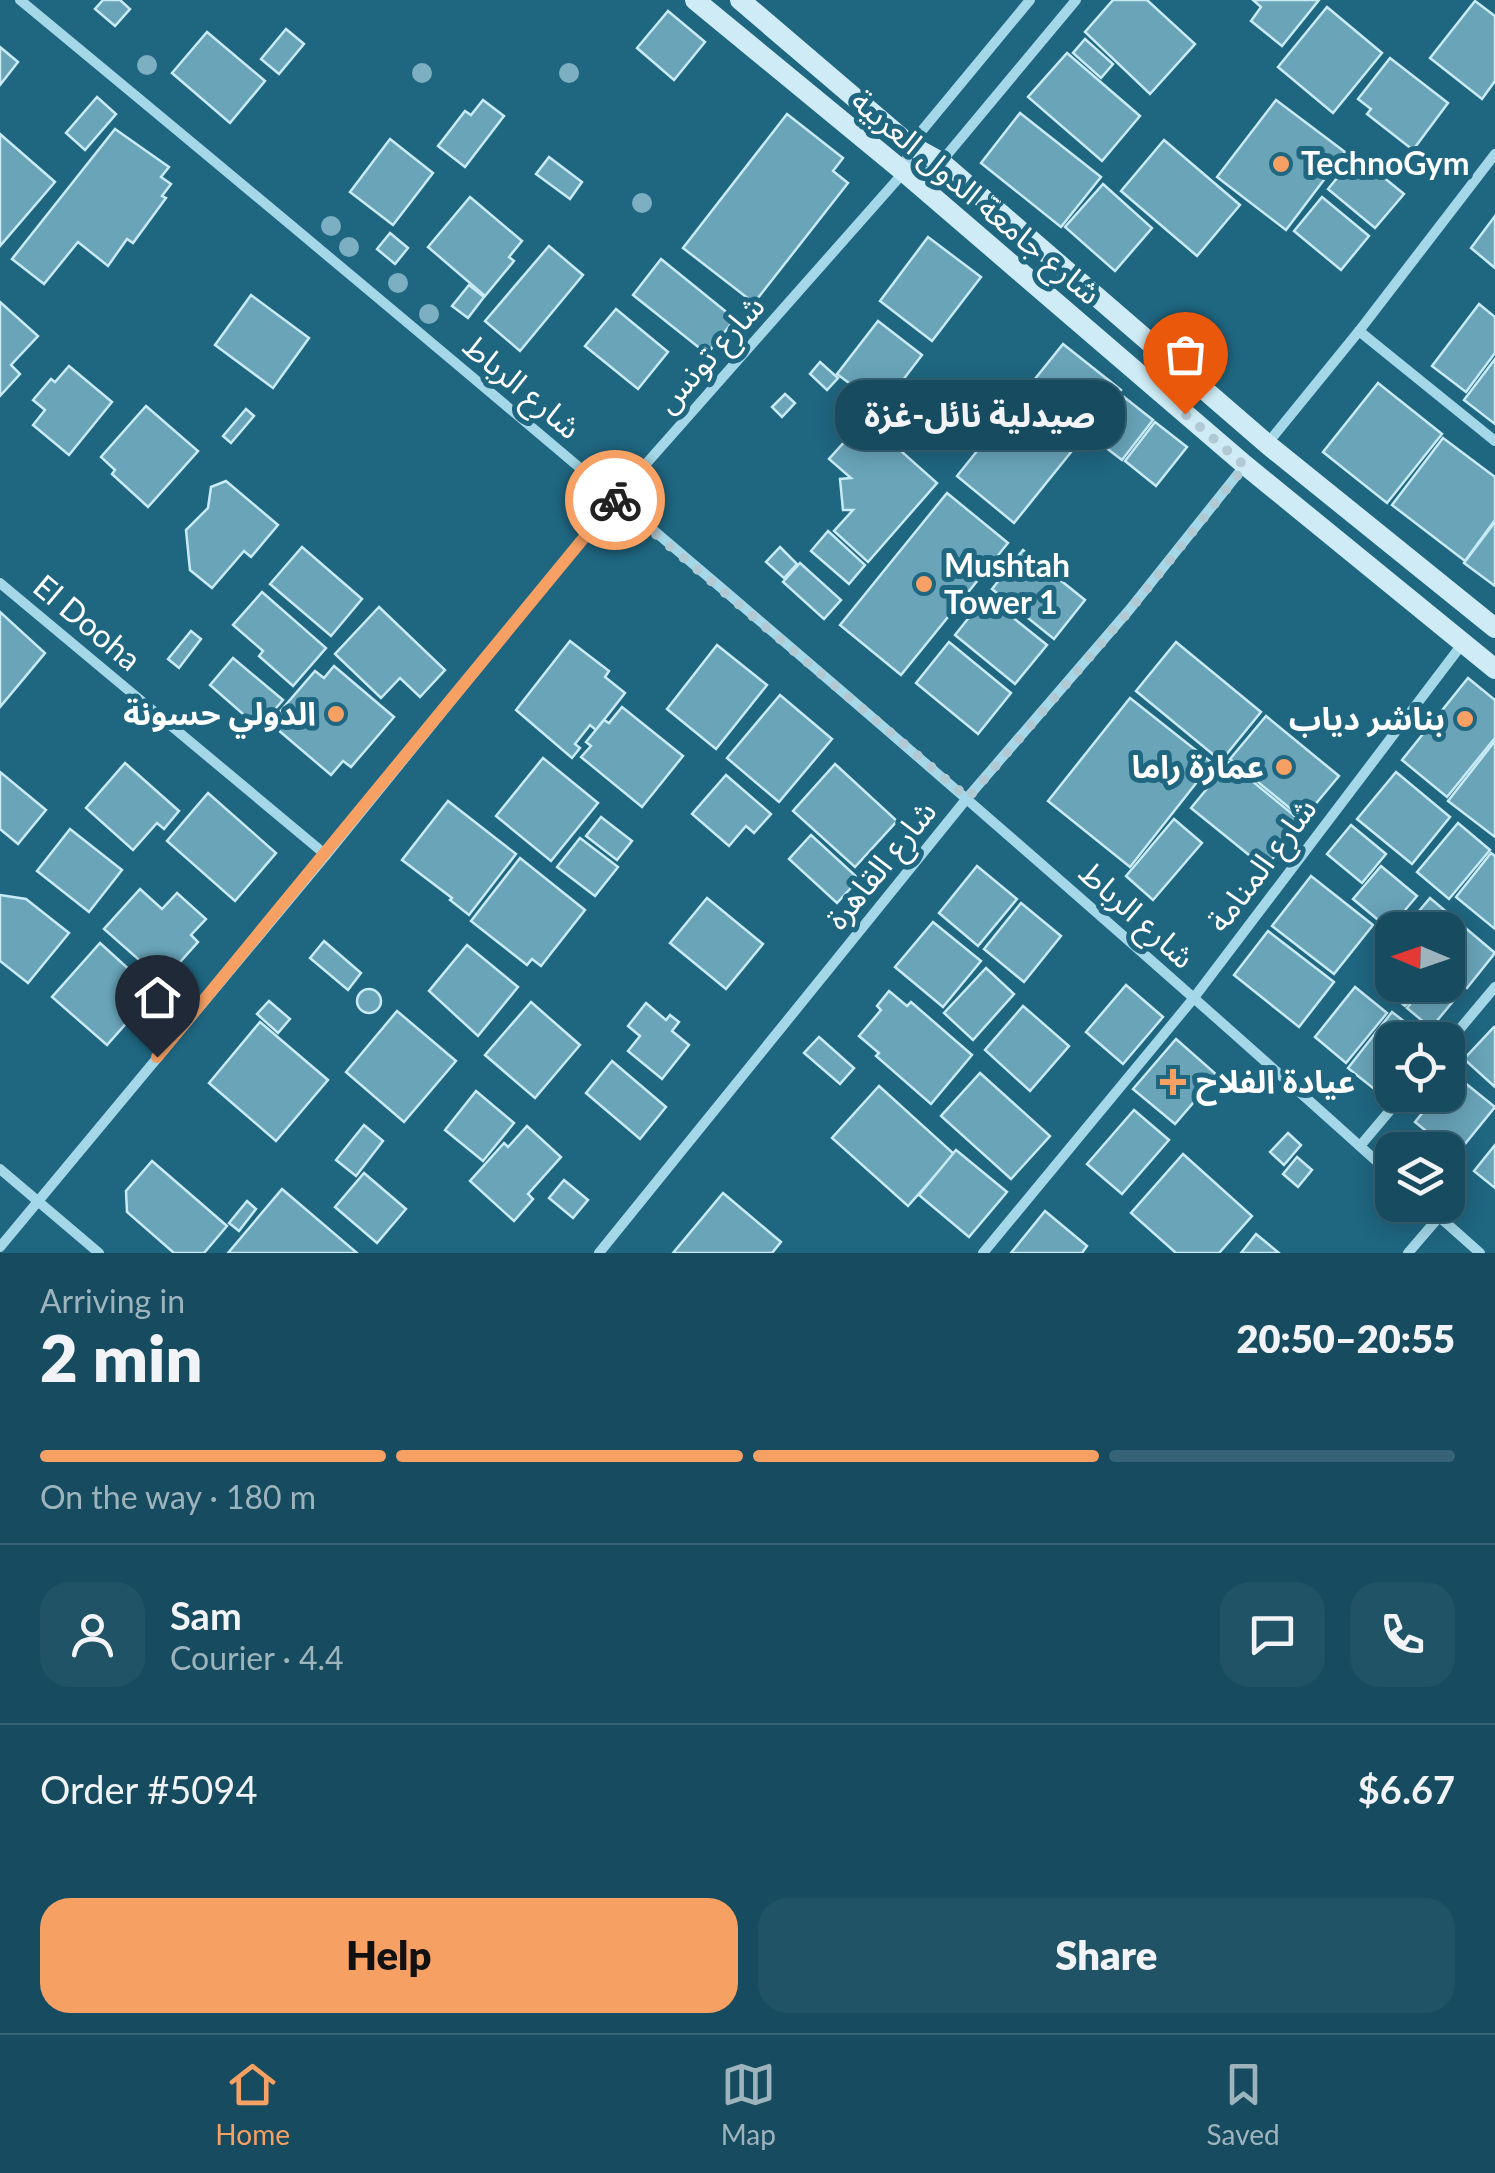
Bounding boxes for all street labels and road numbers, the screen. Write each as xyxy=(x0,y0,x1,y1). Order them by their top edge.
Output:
street label: شارع جامعة الدول العربية xyxy=(840,80,1110,316)
street label: شارع تونس xyxy=(646,286,776,424)
street label: شارع الرباط xyxy=(452,325,590,451)
street label: El Dooha xyxy=(26,566,150,678)
street label: شارع المنامة xyxy=(1198,789,1329,942)
street label: شارع القاهرة xyxy=(816,792,948,940)
street label: شارع الرباط xyxy=(1068,852,1204,980)

